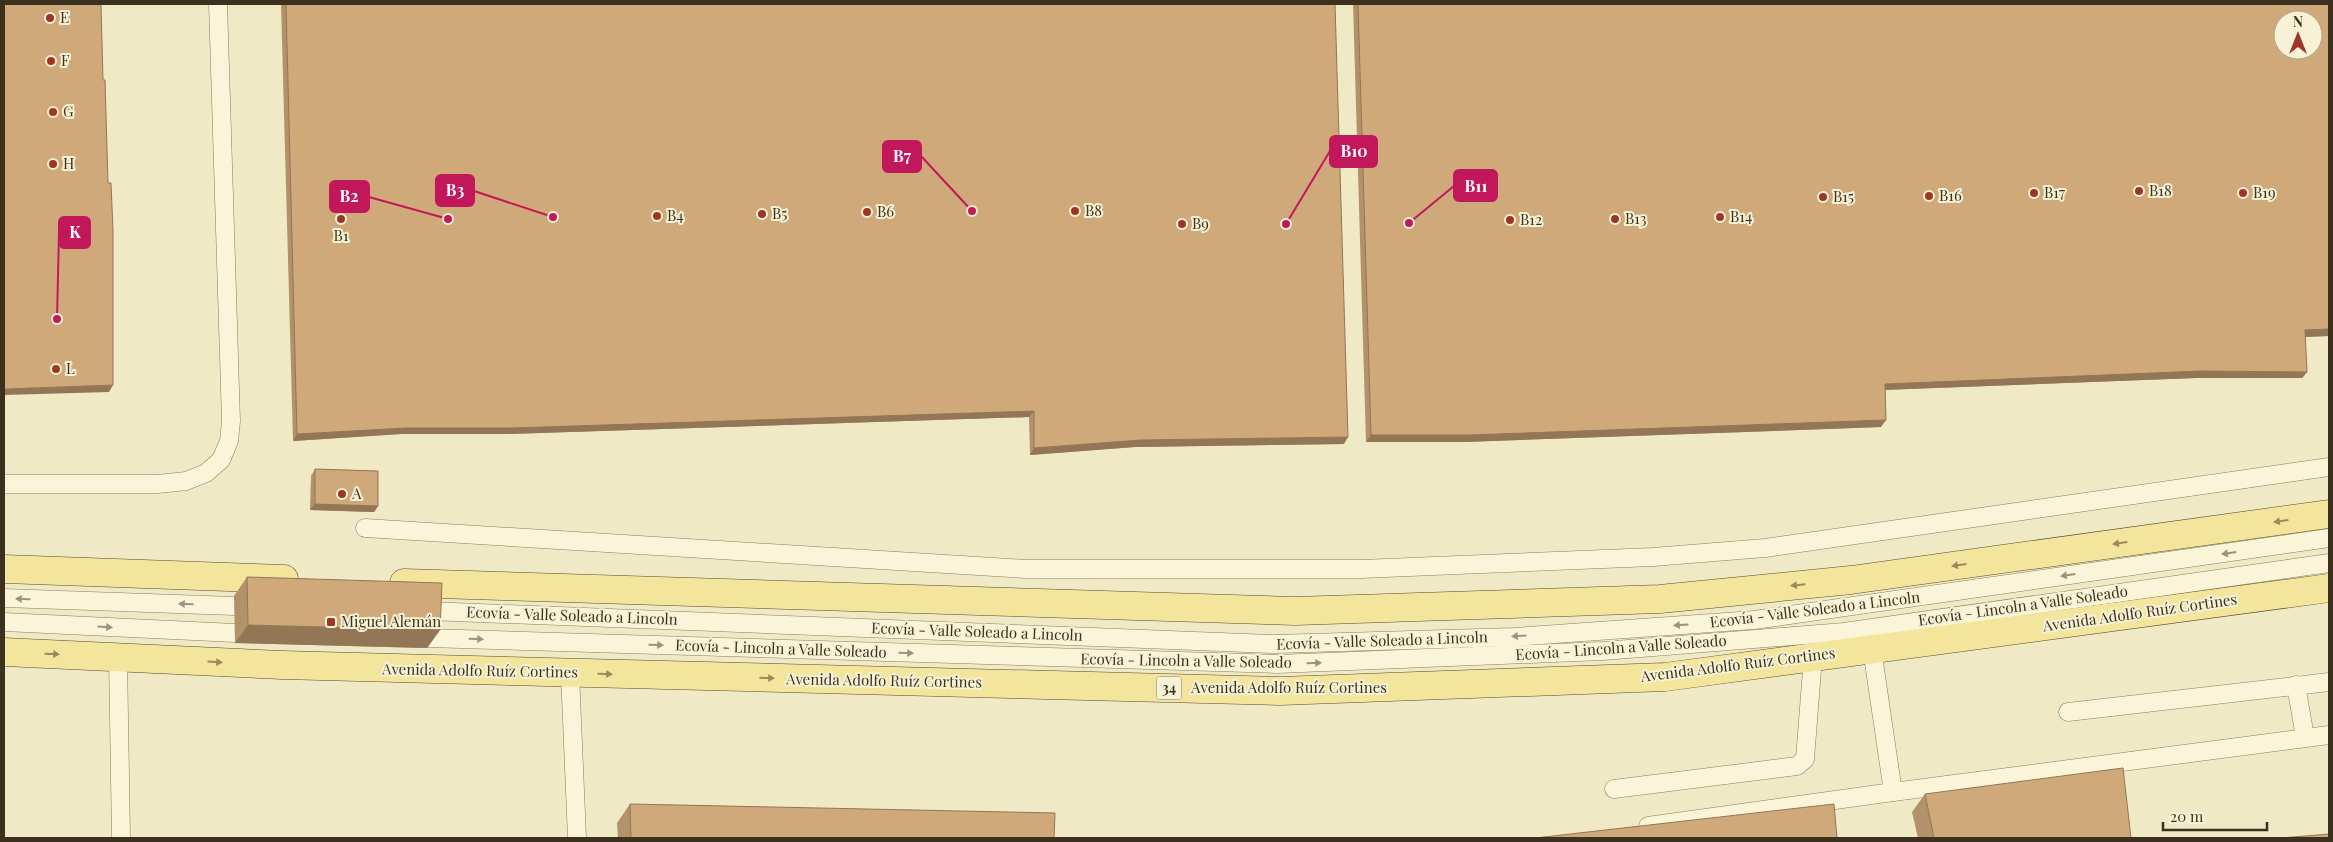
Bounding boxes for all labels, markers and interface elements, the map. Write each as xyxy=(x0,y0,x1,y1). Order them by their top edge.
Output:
place label: E xyxy=(60,7,69,27)
north arrow xyxy=(2273,10,2323,60)
marker: E xyxy=(44,12,56,24)
text: N xyxy=(2293,12,2303,31)
place label: F xyxy=(61,50,70,70)
marker: F xyxy=(45,55,57,67)
place label: G xyxy=(63,101,74,121)
marker: G xyxy=(47,106,59,118)
callout: B10 xyxy=(1330,136,1377,167)
text: B10 xyxy=(1340,140,1368,161)
callout: B7 xyxy=(883,141,921,172)
text: B7 xyxy=(893,145,912,166)
place label: H xyxy=(63,153,74,173)
marker: H xyxy=(47,158,59,170)
callout: B11 xyxy=(1454,170,1497,201)
callout: B3 xyxy=(436,175,474,206)
text: B11 xyxy=(1464,175,1488,196)
text: B3 xyxy=(446,179,464,200)
place label: B18 xyxy=(2149,180,2172,200)
callout: B2 xyxy=(330,181,369,212)
place label: B17 xyxy=(2044,182,2065,202)
place label: B19 xyxy=(2253,182,2276,202)
text: B2 xyxy=(339,185,359,206)
place label: B16 xyxy=(1939,185,1962,205)
marker: B18 xyxy=(2133,185,2145,197)
place label: B15 xyxy=(1833,186,1854,206)
marker: B17 xyxy=(2028,187,2040,199)
marker: B19 xyxy=(2237,187,2249,199)
marker: B16 xyxy=(1923,190,1935,202)
marker: B15 xyxy=(1817,191,1829,203)
place label: B8 xyxy=(1085,200,1102,220)
place label: B6 xyxy=(877,201,894,221)
place label: B5 xyxy=(772,203,788,223)
place label: B4 xyxy=(667,205,684,225)
marker: B8 xyxy=(1069,205,1081,217)
marker: B6 xyxy=(861,206,873,218)
place label: B14 xyxy=(1730,206,1752,226)
marker: B5 xyxy=(756,208,768,220)
place label: B13 xyxy=(1625,208,1647,228)
place label: B12 xyxy=(1520,209,1542,229)
marker: B4 xyxy=(651,210,663,222)
marker: B14 xyxy=(1714,211,1726,223)
marker: B1 xyxy=(335,213,347,225)
place label: B9 xyxy=(1192,213,1209,233)
marker: B13 xyxy=(1609,213,1621,225)
marker: B12 xyxy=(1504,214,1516,226)
callout: K xyxy=(59,217,90,248)
marker: B9 xyxy=(1176,218,1188,230)
text: K xyxy=(69,221,81,242)
place label: B1 xyxy=(334,225,349,245)
place label: L xyxy=(66,358,75,378)
marker: L xyxy=(50,363,62,375)
place label: A xyxy=(351,483,362,503)
marker: A xyxy=(336,488,348,500)
one-way arrow xyxy=(2273,517,2289,525)
one-way arrow xyxy=(2112,539,2128,547)
one-way arrow xyxy=(2221,549,2237,557)
one-way arrow xyxy=(1951,561,1967,569)
one-way arrow xyxy=(2060,572,2076,580)
street label: Ecovía - Lincoln a Valle Soleado xyxy=(1917,580,2129,630)
one-way arrow xyxy=(1789,581,1805,589)
street label: Ecovía - Valle Soleado a Lincoln xyxy=(1709,586,1921,632)
street label: Avenida Adolfo Ruíz Cortines xyxy=(2040,588,2238,636)
one-way arrow xyxy=(15,595,31,603)
one-way arrow xyxy=(178,600,194,608)
street label: Ecovía - Valle Soleado a Lincoln xyxy=(466,601,678,629)
place label: Miguel Alemán xyxy=(341,611,441,631)
marker: Miguel Alemán xyxy=(325,616,337,628)
street label: Ecovía - Valle Soleado a Lincoln xyxy=(871,617,1083,645)
one-way arrow xyxy=(1673,622,1689,630)
one-way arrow xyxy=(97,624,113,632)
street label: Ecovía - Valle Soleado a Lincoln xyxy=(1276,626,1488,654)
street label: Ecovía - Lincoln a Valle Soleado xyxy=(1515,630,1727,664)
one-way arrow xyxy=(1511,633,1527,641)
street label: Ecovía - Lincoln a Valle Soleado xyxy=(675,634,887,662)
one-way arrow xyxy=(469,636,485,644)
one-way arrow xyxy=(649,641,665,649)
street label: Avenida Adolfo Ruíz Cortines xyxy=(1638,642,1836,686)
street label: Ecovía - Lincoln a Valle Soleado xyxy=(1080,648,1292,672)
one-way arrow xyxy=(898,649,914,657)
one-way arrow xyxy=(45,650,61,658)
one-way arrow xyxy=(207,658,223,666)
street label: Avenida Adolfo Ruíz Cortines xyxy=(381,658,578,682)
one-way arrow xyxy=(1306,658,1322,666)
street label: Avenida Adolfo Ruíz Cortines xyxy=(785,668,982,692)
one-way arrow xyxy=(597,670,613,678)
one-way arrow xyxy=(759,674,775,682)
road number: 34 xyxy=(1156,676,1182,700)
street label: Avenida Adolfo Ruíz Cortines xyxy=(1190,677,1387,697)
scale bar xyxy=(2163,800,2267,832)
text: 20 m xyxy=(2170,806,2204,826)

